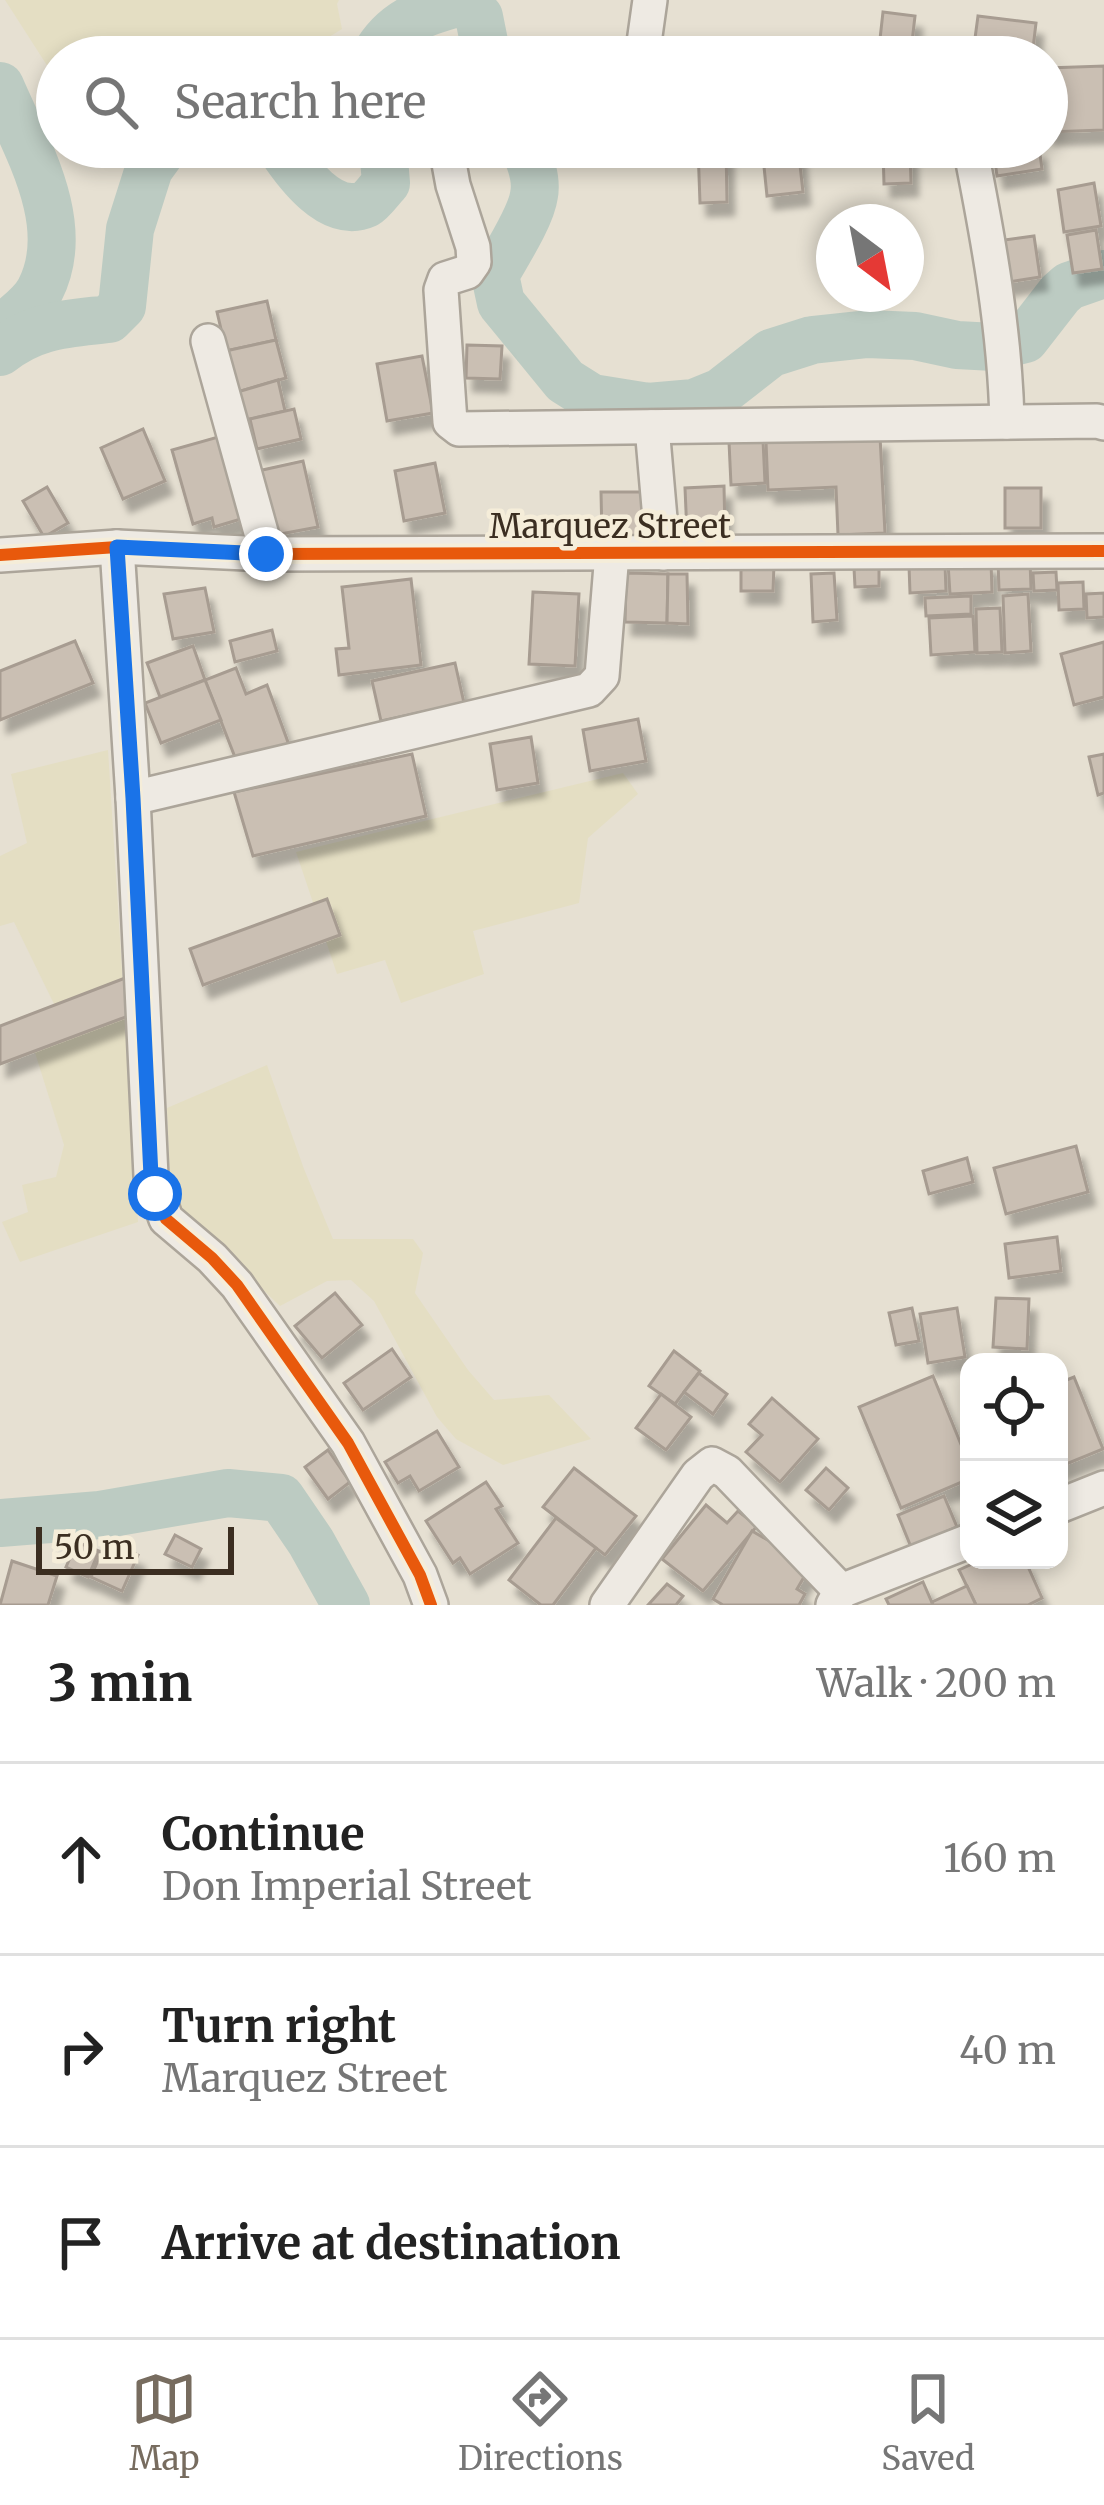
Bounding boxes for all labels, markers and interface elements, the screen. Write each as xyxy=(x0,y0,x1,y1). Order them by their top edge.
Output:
search box xyxy=(36,36,1068,168)
icon: search xyxy=(78,69,144,135)
text: Search here xyxy=(174,74,426,130)
north arrow xyxy=(816,204,924,312)
street label: Marquez Street xyxy=(489,506,731,547)
route end xyxy=(239,527,293,581)
route start xyxy=(128,1167,182,1221)
map controls xyxy=(960,1353,1068,1569)
button: locate xyxy=(960,1353,1068,1461)
button: layers xyxy=(960,1461,1068,1569)
scale bar xyxy=(36,1521,234,1574)
text: 50 m xyxy=(54,1527,135,1568)
text: 3 min xyxy=(48,1651,192,1715)
text: Walk · 200 m xyxy=(817,1659,1056,1708)
text: Continue xyxy=(162,1806,364,1862)
icon: ahead xyxy=(48,1826,114,1892)
text: 160 m xyxy=(943,1834,1056,1883)
text: Don Imperial Street xyxy=(162,1862,532,1911)
text: Turn right xyxy=(162,1998,396,2054)
icon: right xyxy=(48,2018,114,2084)
text: 40 m xyxy=(959,2026,1056,2075)
text: Marquez Street xyxy=(162,2054,448,2103)
icon: arrive xyxy=(48,2210,114,2276)
text: Arrive at destination xyxy=(162,2215,620,2271)
tab: Map xyxy=(129,2366,200,2479)
tab: Directions xyxy=(458,2366,623,2479)
tab: Saved xyxy=(881,2366,975,2479)

